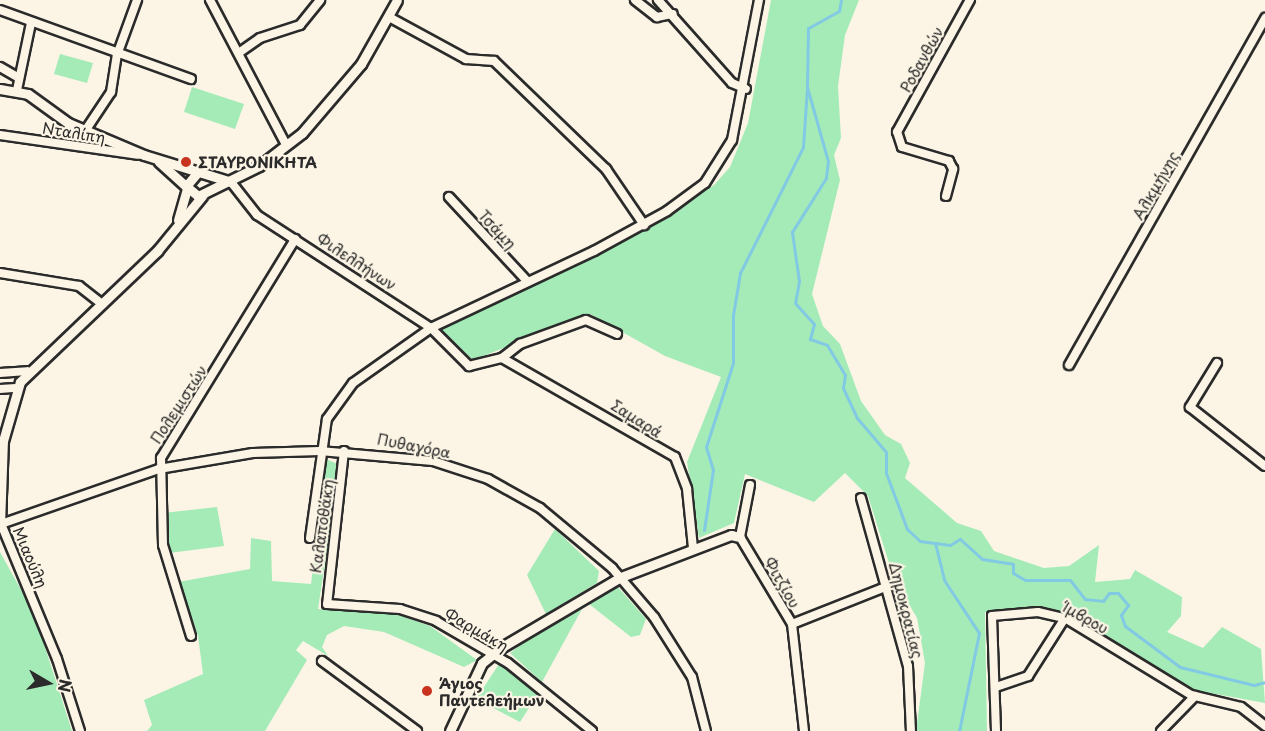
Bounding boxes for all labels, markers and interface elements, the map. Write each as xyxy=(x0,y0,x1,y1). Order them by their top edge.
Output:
street label: Ροδανθών xyxy=(896,23,946,95)
street label: Νταλίπη xyxy=(41,118,107,146)
street label: Αλκμήνης xyxy=(1128,148,1182,222)
place label: ΣΤΑΥΡΟΝΙΚΗΤΑ xyxy=(198,153,317,171)
marker: ΣΤΑΥΡΟΝΙΚΗΤΑ xyxy=(179,155,193,169)
street label: Τσάμη xyxy=(476,206,520,252)
street label: Φιλελλήνων xyxy=(314,229,400,293)
street label: Πολεμιστών xyxy=(146,362,210,446)
street label: Σαμαρά xyxy=(608,395,666,441)
street label: Πυθαγόρα xyxy=(376,429,452,461)
street label: Καλαποθάκη xyxy=(306,478,336,574)
street label: Μιαούλη xyxy=(10,524,52,590)
street label: Φιτζίου xyxy=(761,553,805,611)
street label: Δημοκρατίας xyxy=(886,560,928,660)
street label: Ίμβρου xyxy=(1060,597,1112,637)
street label: Φαρμάκη xyxy=(442,604,512,654)
north arrow xyxy=(18,653,78,713)
place label: Άγιος Παντελεήμων xyxy=(439,673,545,708)
text: N xyxy=(53,678,79,694)
marker: Άγιος Παντελεήμων xyxy=(420,684,434,698)

